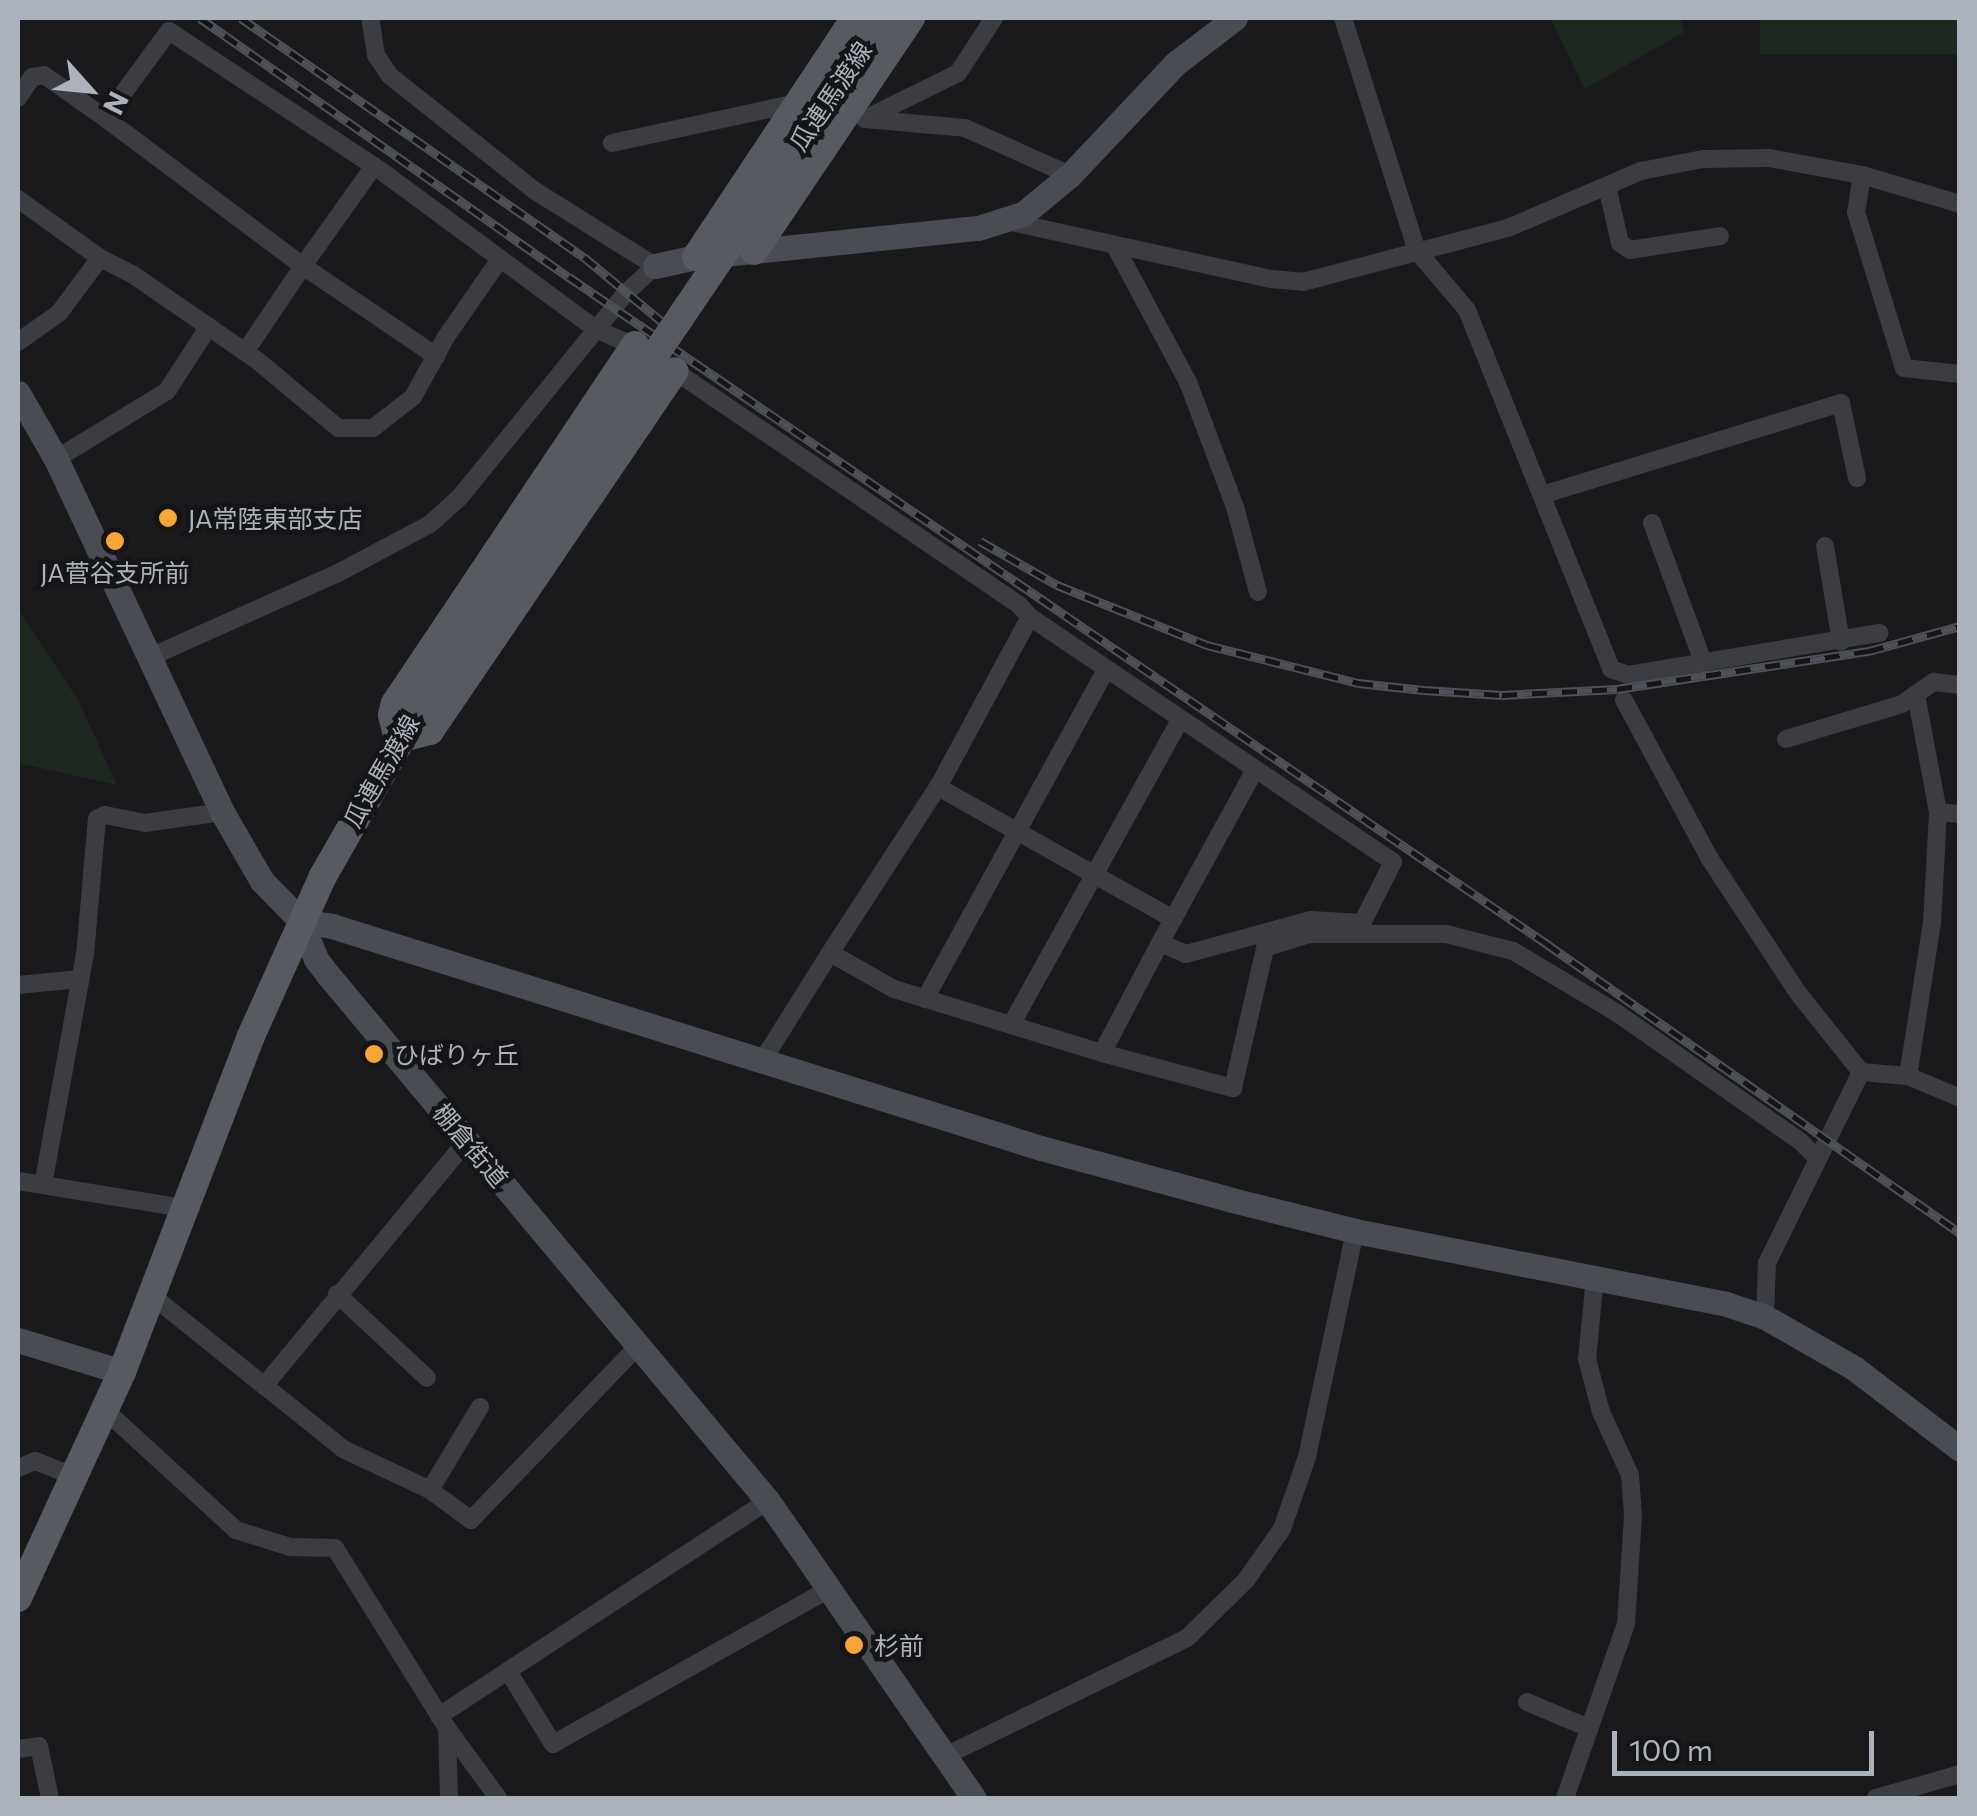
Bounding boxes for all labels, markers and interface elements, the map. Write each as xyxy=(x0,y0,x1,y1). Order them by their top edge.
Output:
street label: 瓜連馬渡線 xyxy=(783,36,877,156)
north arrow xyxy=(40,40,140,140)
text: N xyxy=(97,87,137,121)
place label: JA常陸東部支店 xyxy=(188,503,363,533)
marker: JA常陸東部支店 xyxy=(157,507,179,529)
marker: JA菅谷支所前 xyxy=(104,530,126,552)
place label: JA菅谷支所前 xyxy=(40,557,190,587)
street label: 瓜連馬渡線 xyxy=(337,709,425,833)
place label: ひばりヶ丘 xyxy=(394,1039,519,1069)
marker: ひばりヶ丘 xyxy=(363,1043,385,1065)
street label: 棚倉街道 xyxy=(427,1097,515,1193)
place label: 杉前 xyxy=(874,1630,924,1660)
marker: 杉前 xyxy=(843,1634,865,1656)
scale bar xyxy=(1617,1711,1880,1773)
text: 100 m xyxy=(1629,1730,1713,1767)

